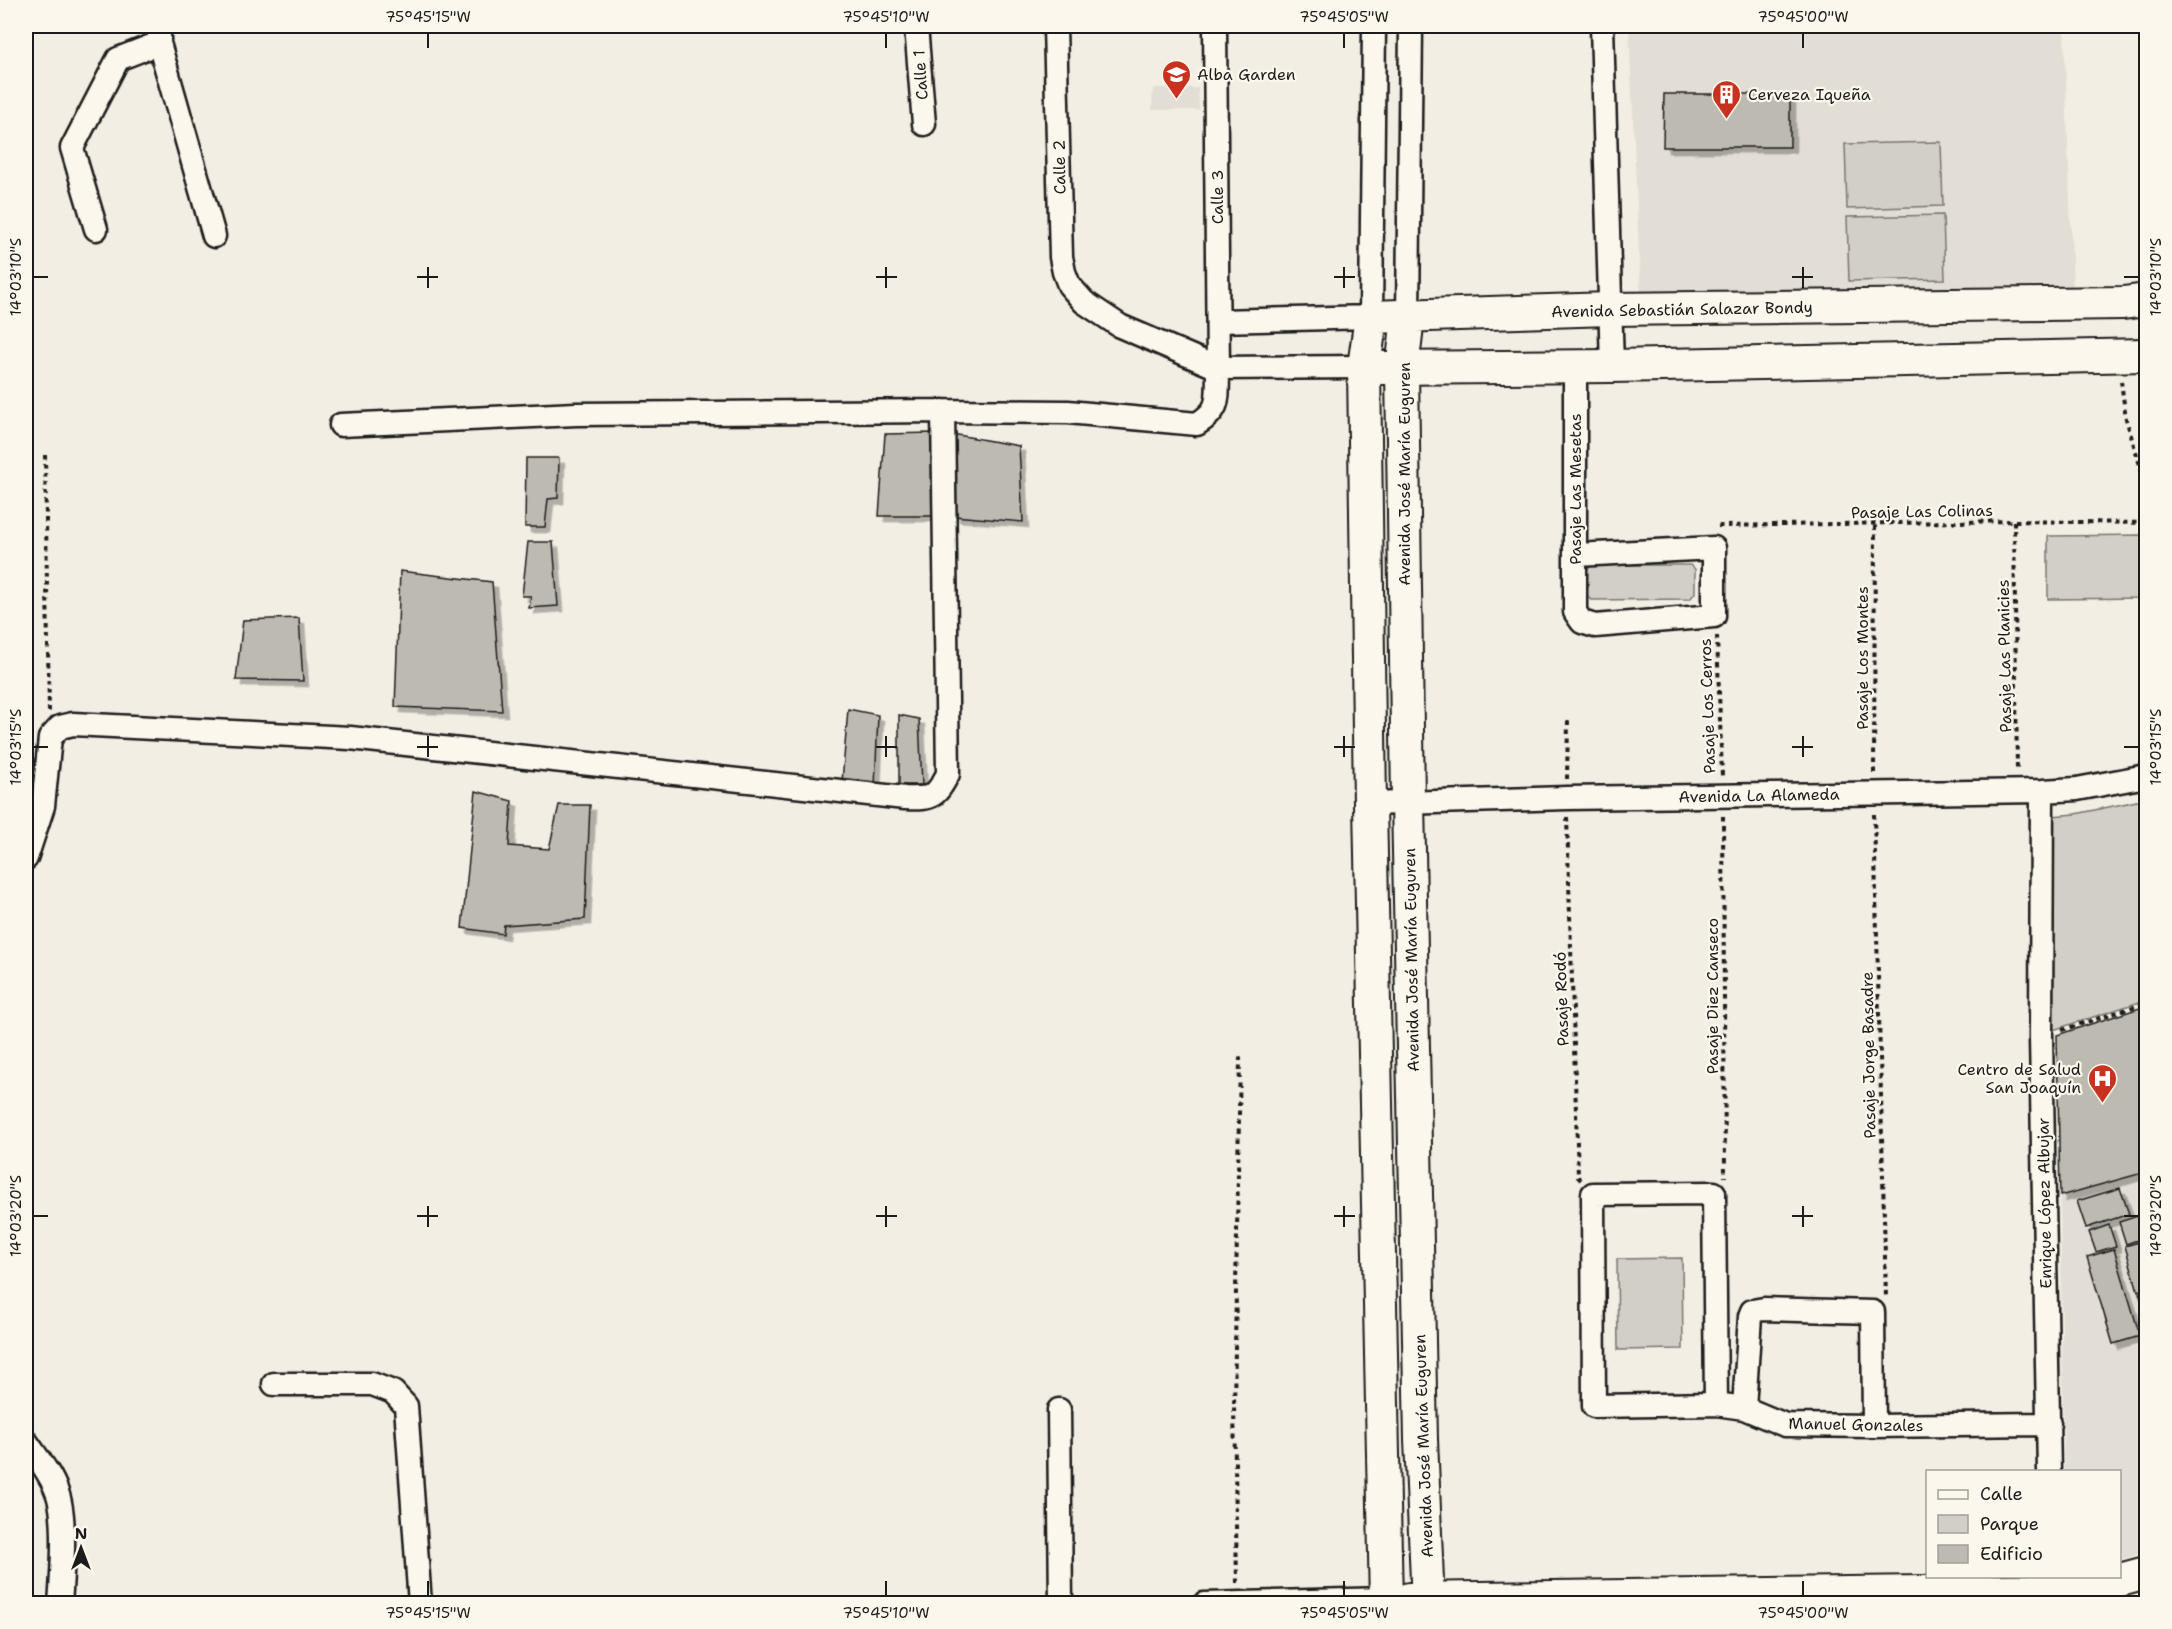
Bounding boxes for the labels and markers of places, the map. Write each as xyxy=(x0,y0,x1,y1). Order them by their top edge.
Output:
school or university icon: Alba Garden xyxy=(1160,58,1192,100)
place label: Alba Garden xyxy=(1197,64,1296,85)
building icon: Cerveza Iqueña xyxy=(1711,78,1743,120)
place label: Cerveza Iqueña xyxy=(1748,84,1871,105)
place label: Centro de Salud San Joaquín xyxy=(1957,1059,2081,1098)
hospital icon: Centro de Salud San Joaquín xyxy=(2086,1062,2118,1104)

